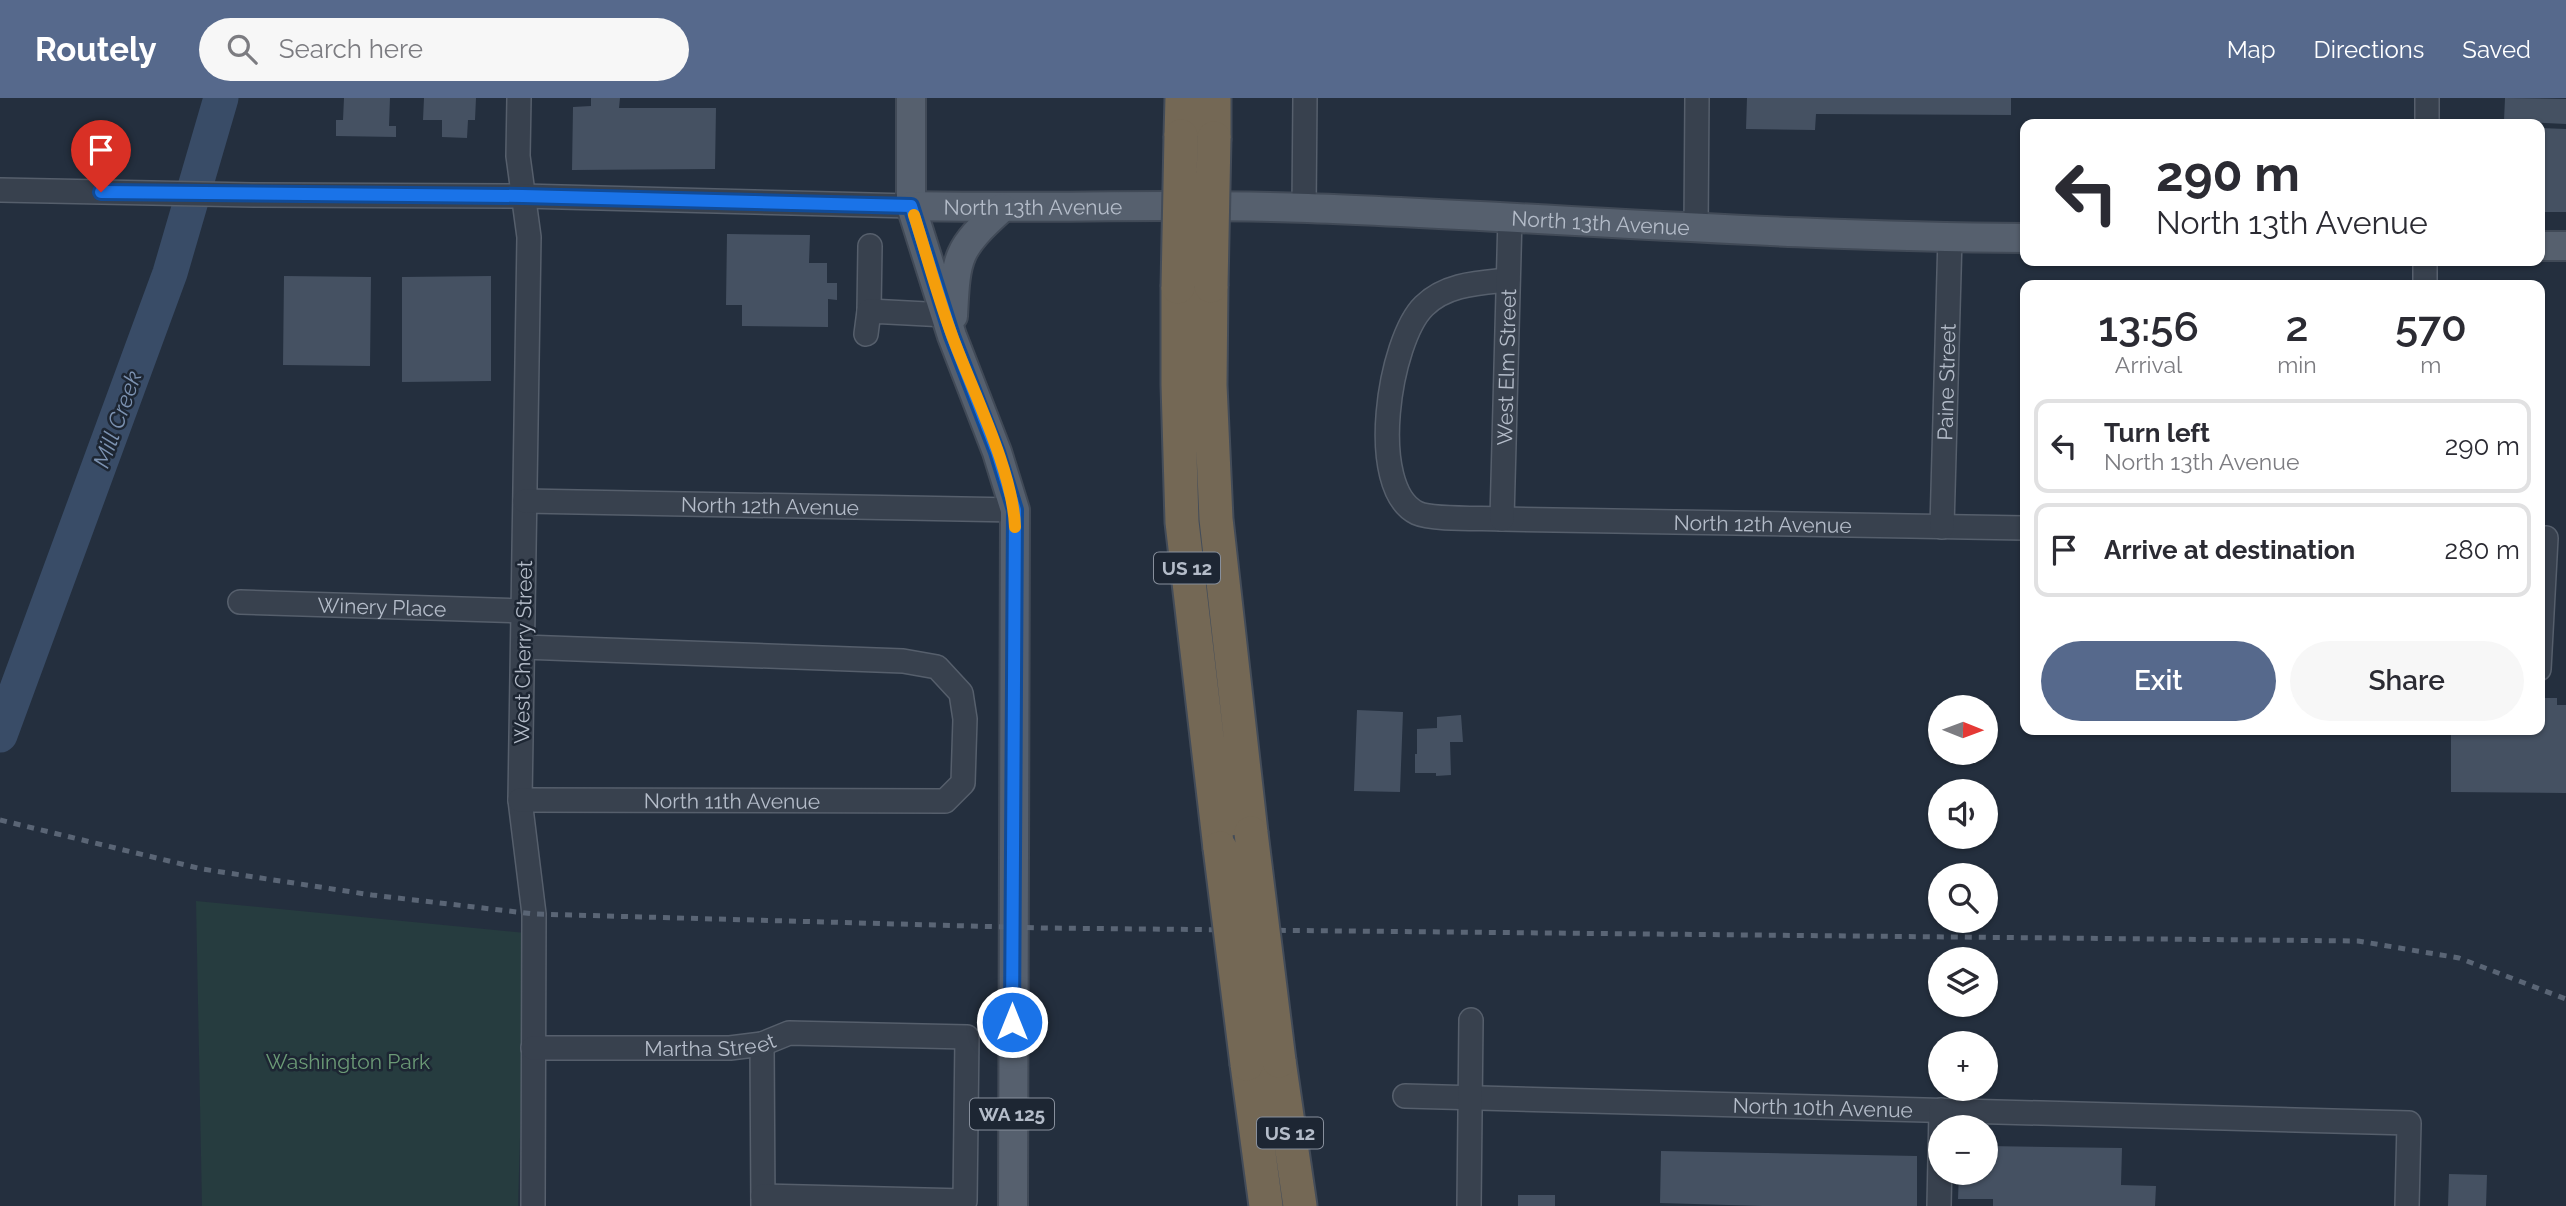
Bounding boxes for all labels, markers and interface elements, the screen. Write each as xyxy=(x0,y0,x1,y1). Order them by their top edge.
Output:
search box xyxy=(199,18,689,81)
text: Routely xyxy=(35,30,157,69)
icon: search xyxy=(223,30,261,68)
text: Search here xyxy=(279,34,423,64)
text: Map xyxy=(2227,35,2276,64)
text: Directions xyxy=(2314,35,2424,64)
text: Saved xyxy=(2462,35,2531,64)
pin xyxy=(71,120,131,192)
icon: arrive xyxy=(82,131,120,169)
text: 290 m xyxy=(2156,145,2300,202)
icon: left xyxy=(2041,147,2132,238)
street label: North 13th Avenue xyxy=(944,194,1122,219)
text: North 13th Avenue xyxy=(2156,204,2428,241)
street label: North 13th Avenue xyxy=(1511,205,1690,240)
street label: West Elm Street xyxy=(1491,288,1521,446)
text: 13:56 xyxy=(2098,302,2199,351)
text: 2 xyxy=(2285,302,2308,351)
text: 570 xyxy=(2395,302,2467,351)
street label: Paine Street xyxy=(1932,323,1960,441)
text: Arrival xyxy=(2115,351,2182,378)
text: min xyxy=(2277,351,2317,378)
text: m xyxy=(2420,351,2441,378)
water label: Mill Creek xyxy=(87,367,147,471)
text: Turn left xyxy=(2104,418,2210,448)
icon: left xyxy=(2045,427,2083,465)
text: 290 m xyxy=(2445,431,2520,461)
text: North 13th Avenue xyxy=(2104,448,2299,475)
street label: North 12th Avenue xyxy=(681,491,859,520)
street label: North 12th Avenue xyxy=(1673,509,1852,538)
icon: arrive xyxy=(2045,531,2083,569)
text: Arrive at destination xyxy=(2104,535,2355,565)
text: 280 m xyxy=(2445,535,2520,565)
road number: US 12 xyxy=(1154,552,1220,583)
street label: West Cherry Street xyxy=(509,560,537,744)
street label: Winery Place xyxy=(317,592,447,621)
button: Exit xyxy=(2041,641,2276,721)
button: Share xyxy=(2290,641,2524,721)
north arrow xyxy=(1928,695,1998,765)
map controls xyxy=(1928,695,1998,1185)
button: sound xyxy=(1928,779,1998,849)
street label: North 11th Avenue xyxy=(644,788,820,813)
button: search xyxy=(1928,863,1998,933)
button: layers xyxy=(1928,947,1998,1017)
position arrow xyxy=(975,985,1049,1059)
street label: Martha Street xyxy=(644,1027,779,1061)
button: + xyxy=(1928,1031,1998,1101)
park label: Washington Park xyxy=(266,1049,430,1074)
street label: North 10th Avenue xyxy=(1732,1092,1913,1122)
road number: WA 125 xyxy=(970,1098,1054,1130)
button: − xyxy=(1928,1115,1998,1185)
road number: US 12 xyxy=(1257,1118,1323,1148)

